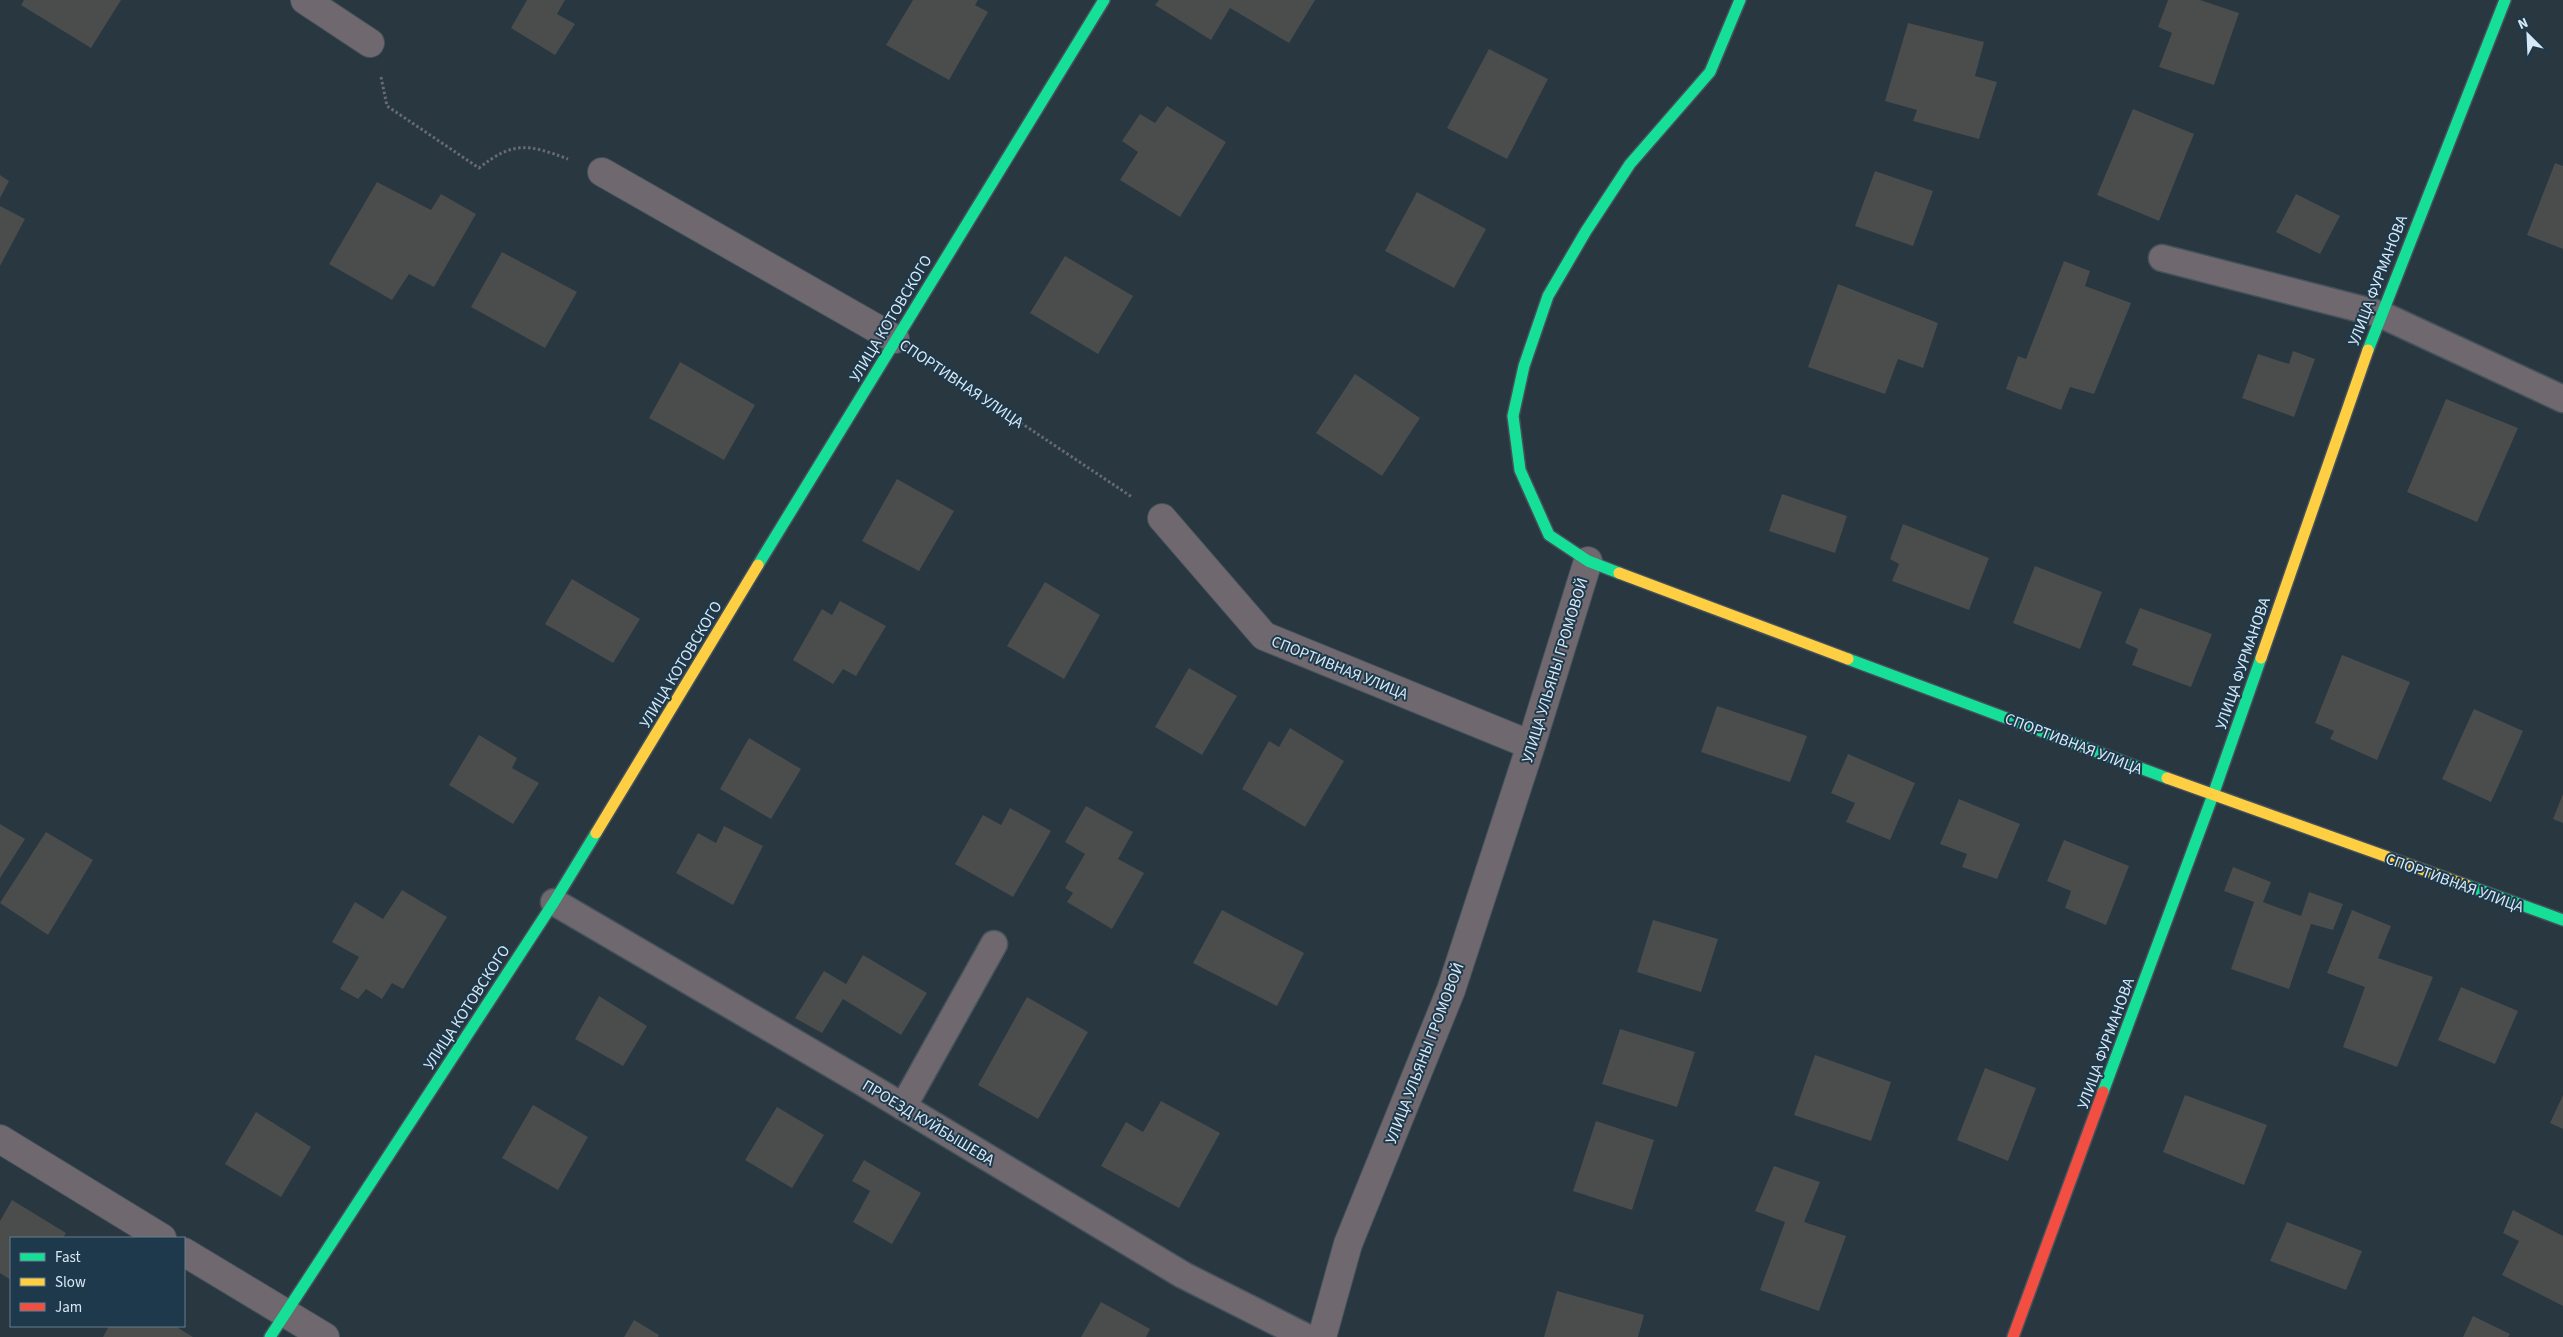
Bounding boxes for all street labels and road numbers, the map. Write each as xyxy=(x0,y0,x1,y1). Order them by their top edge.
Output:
street label: УЛИЦА ФУРМАНОВА xyxy=(2343,212,2413,349)
street label: УЛИЦА КОТОВСКОГО xyxy=(844,251,937,386)
street label: СПОРТИВНАЯ УЛИЦА xyxy=(895,334,1028,434)
street label: УЛИЦА УЛЬЯНЫ ГРОМОВОЙ xyxy=(1516,575,1594,766)
street label: УЛИЦА ФУРМАНОВА xyxy=(2210,594,2276,732)
street label: УЛИЦА КОТОВСКОГО xyxy=(634,597,727,732)
street label: СПОРТИВНАЯ УЛИЦА xyxy=(1268,630,1412,706)
street label: СПОРТИВНАЯ УЛИЦА xyxy=(2002,708,2146,780)
street label: СПОРТИВНАЯ УЛИЦА xyxy=(2382,848,2527,918)
street label: УЛИЦА КОТОВСКОГО xyxy=(418,941,515,1074)
street label: УЛИЦА УЛЬЯНЫ ГРОМОВОЙ xyxy=(1380,960,1470,1147)
street label: УЛИЦА ФУРМАНОВА xyxy=(2072,974,2140,1112)
street label: ПРОЕЗД КУЙБЫШЕВА xyxy=(858,1075,999,1171)

